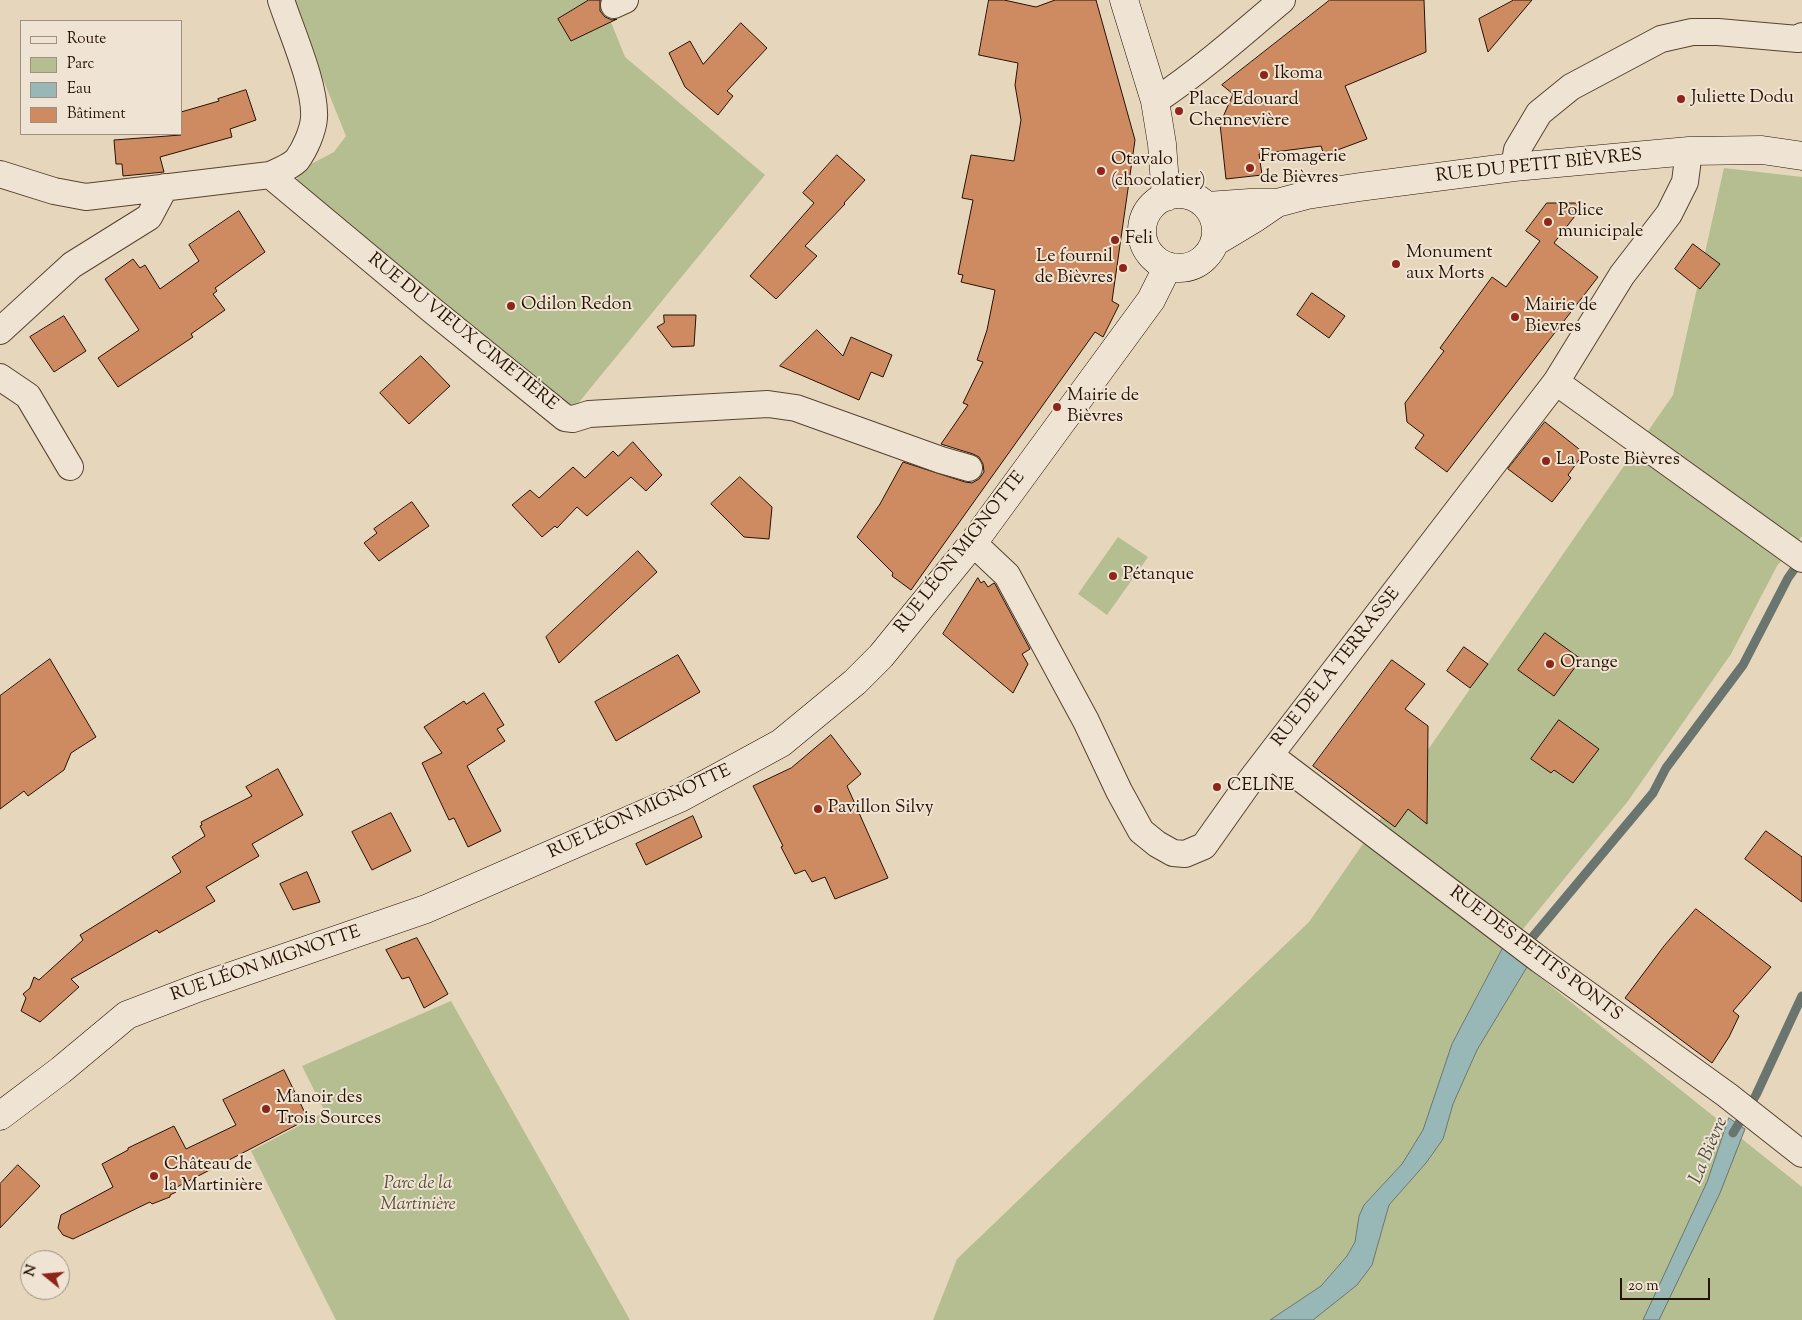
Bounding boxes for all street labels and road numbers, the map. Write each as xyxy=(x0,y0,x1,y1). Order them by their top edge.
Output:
street label: RUE DU PETIT BIÈVRES xyxy=(1435,145,1643,189)
street label: RUE DU VIEUX CIMETIÈRE xyxy=(363,250,561,416)
street label: RUE LÉON MIGNOTTE xyxy=(891,468,1031,638)
street label: RUE DE LA TERRASSE xyxy=(1268,584,1406,752)
street label: RUE LÉON MIGNOTTE xyxy=(545,761,735,865)
street label: RUE DES PETITS PONTS xyxy=(1444,883,1626,1027)
street label: RUE LÉON MIGNOTTE xyxy=(168,922,364,1008)

